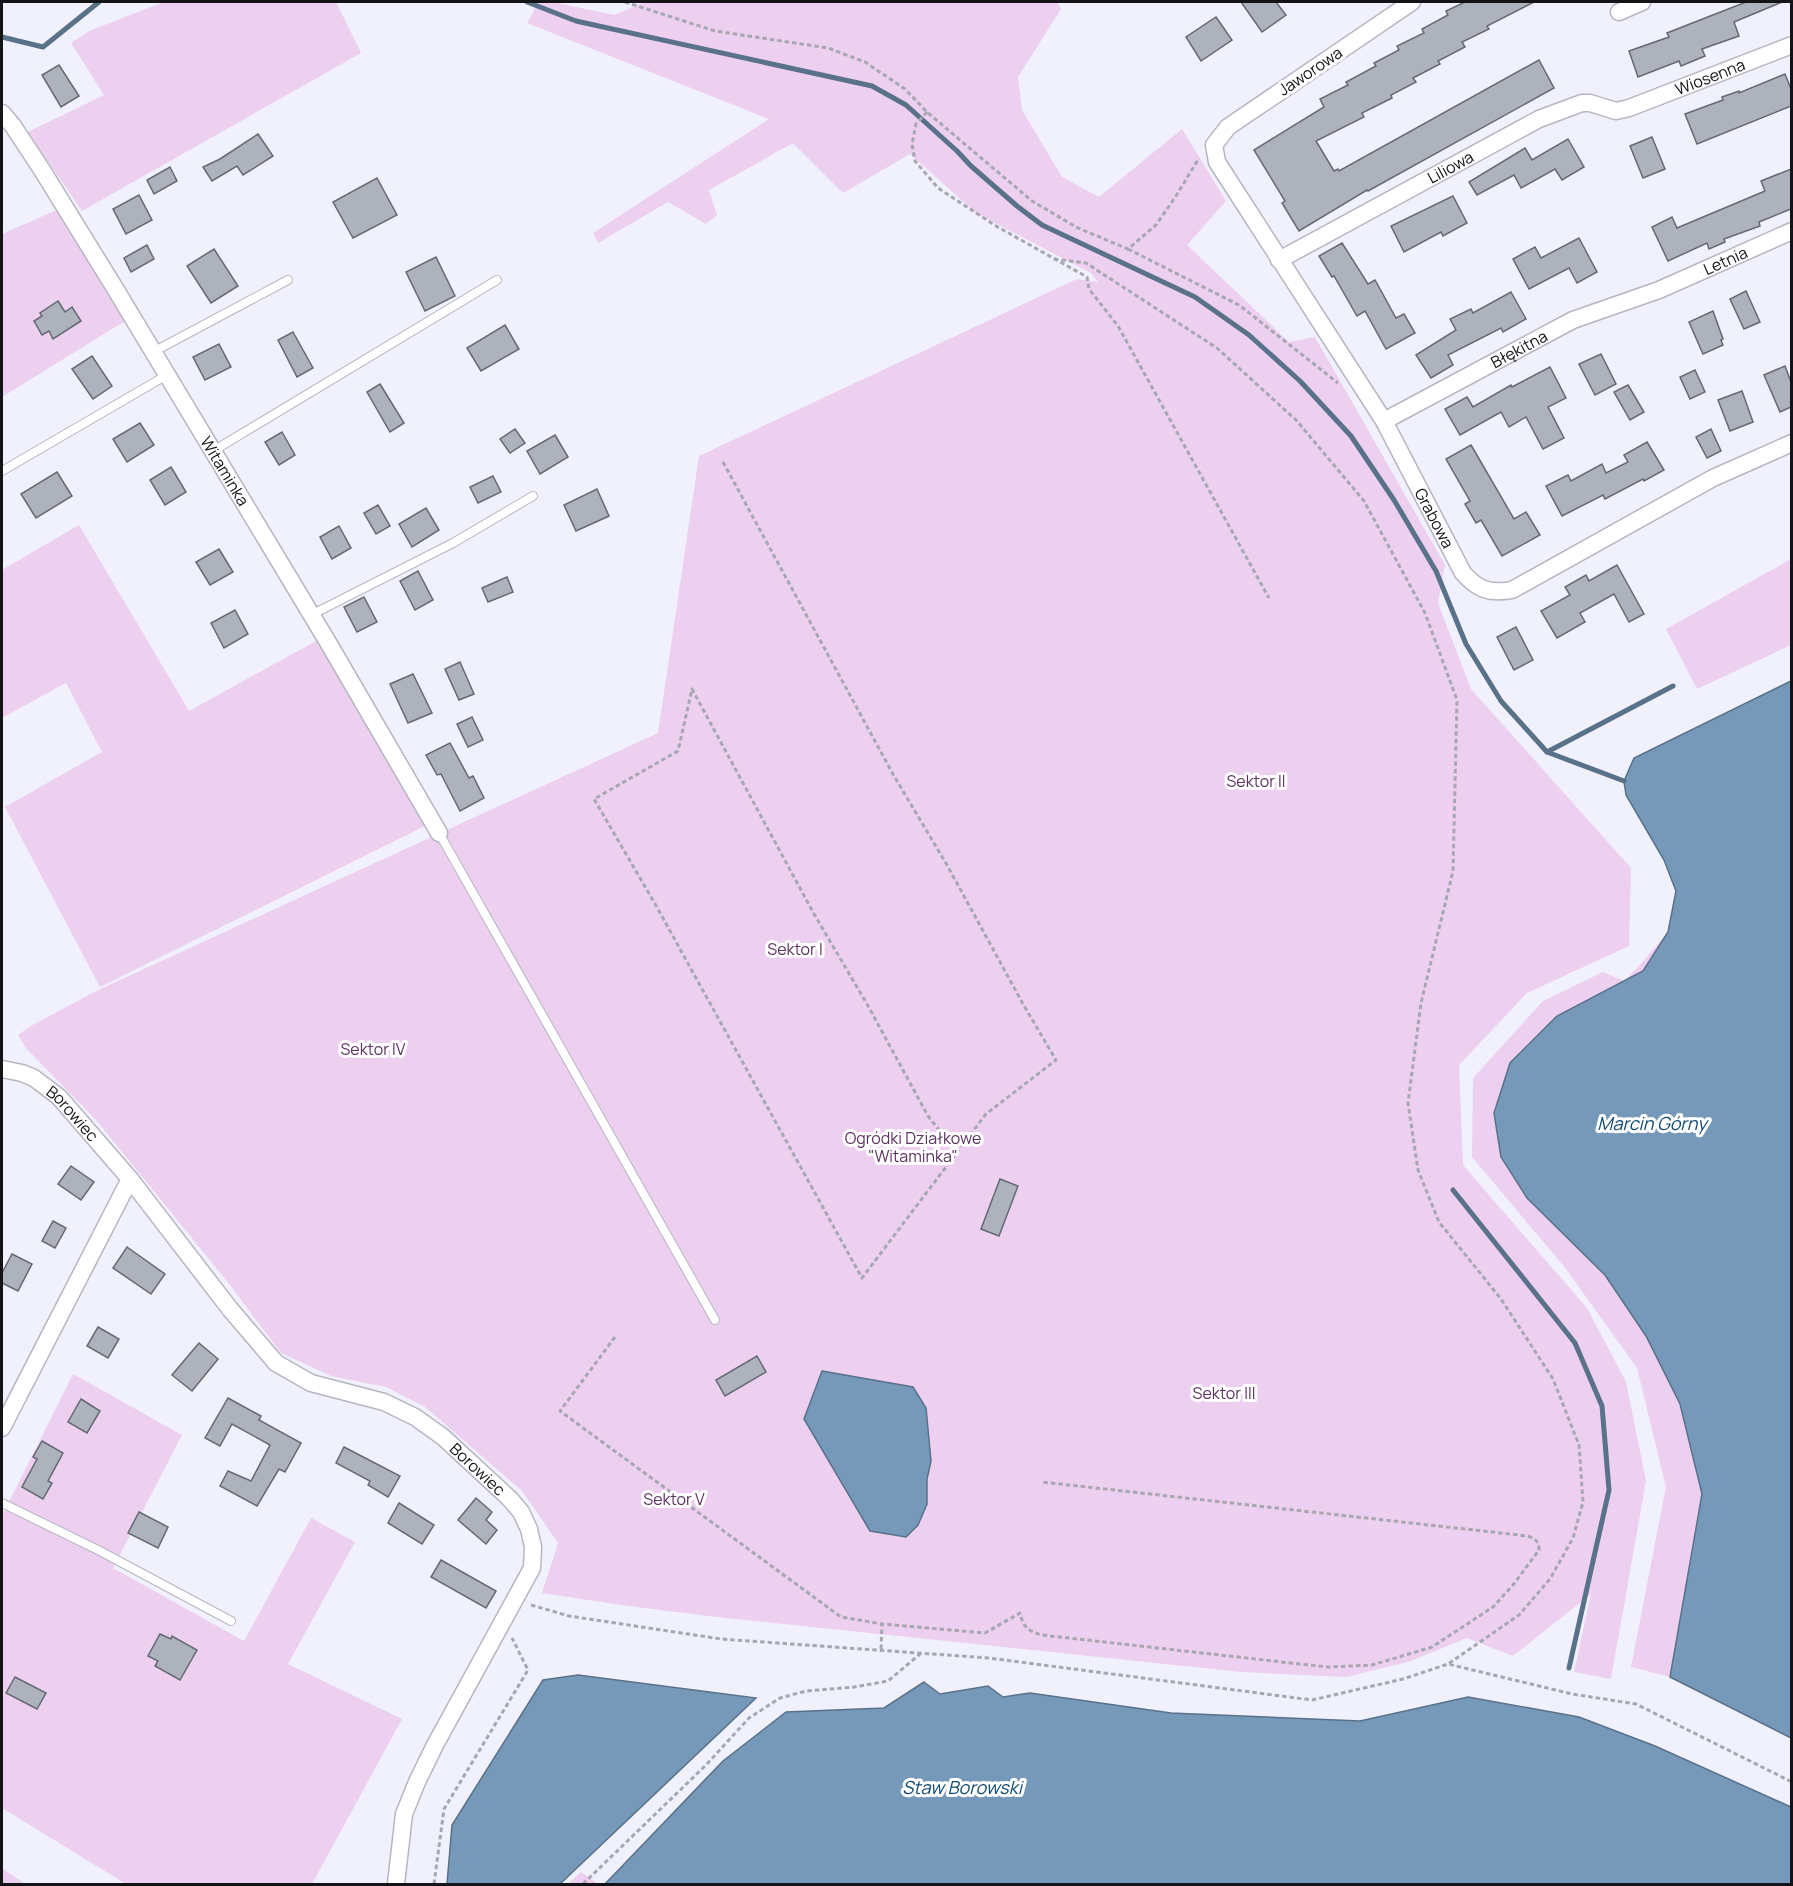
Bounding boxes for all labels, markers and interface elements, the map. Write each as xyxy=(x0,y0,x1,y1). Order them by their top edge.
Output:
street label: Jaworowa xyxy=(1274,42,1346,100)
street label: Wiosenna xyxy=(1672,53,1748,100)
street label: Liliowa xyxy=(1424,146,1477,188)
street label: Letnia xyxy=(1700,241,1751,280)
street label: Błękitna xyxy=(1487,325,1551,373)
street label: Witaminka xyxy=(196,432,254,510)
street label: Grabowa xyxy=(1410,484,1459,552)
park label: Sektor II xyxy=(1226,770,1286,792)
park label: Sektor I xyxy=(767,938,823,960)
park label: Sektor IV xyxy=(340,1038,406,1060)
street label: Borowiec xyxy=(42,1080,104,1146)
water label: Marcin Górny xyxy=(1597,1111,1709,1135)
park label: Ogródki Działkowe "Witaminka" xyxy=(845,1127,981,1167)
park label: Sektor III xyxy=(1193,1382,1255,1404)
street label: Borowiec xyxy=(445,1438,510,1500)
park label: Sektor V xyxy=(643,1488,705,1510)
water label: Staw Borowski xyxy=(902,1775,1025,1799)

